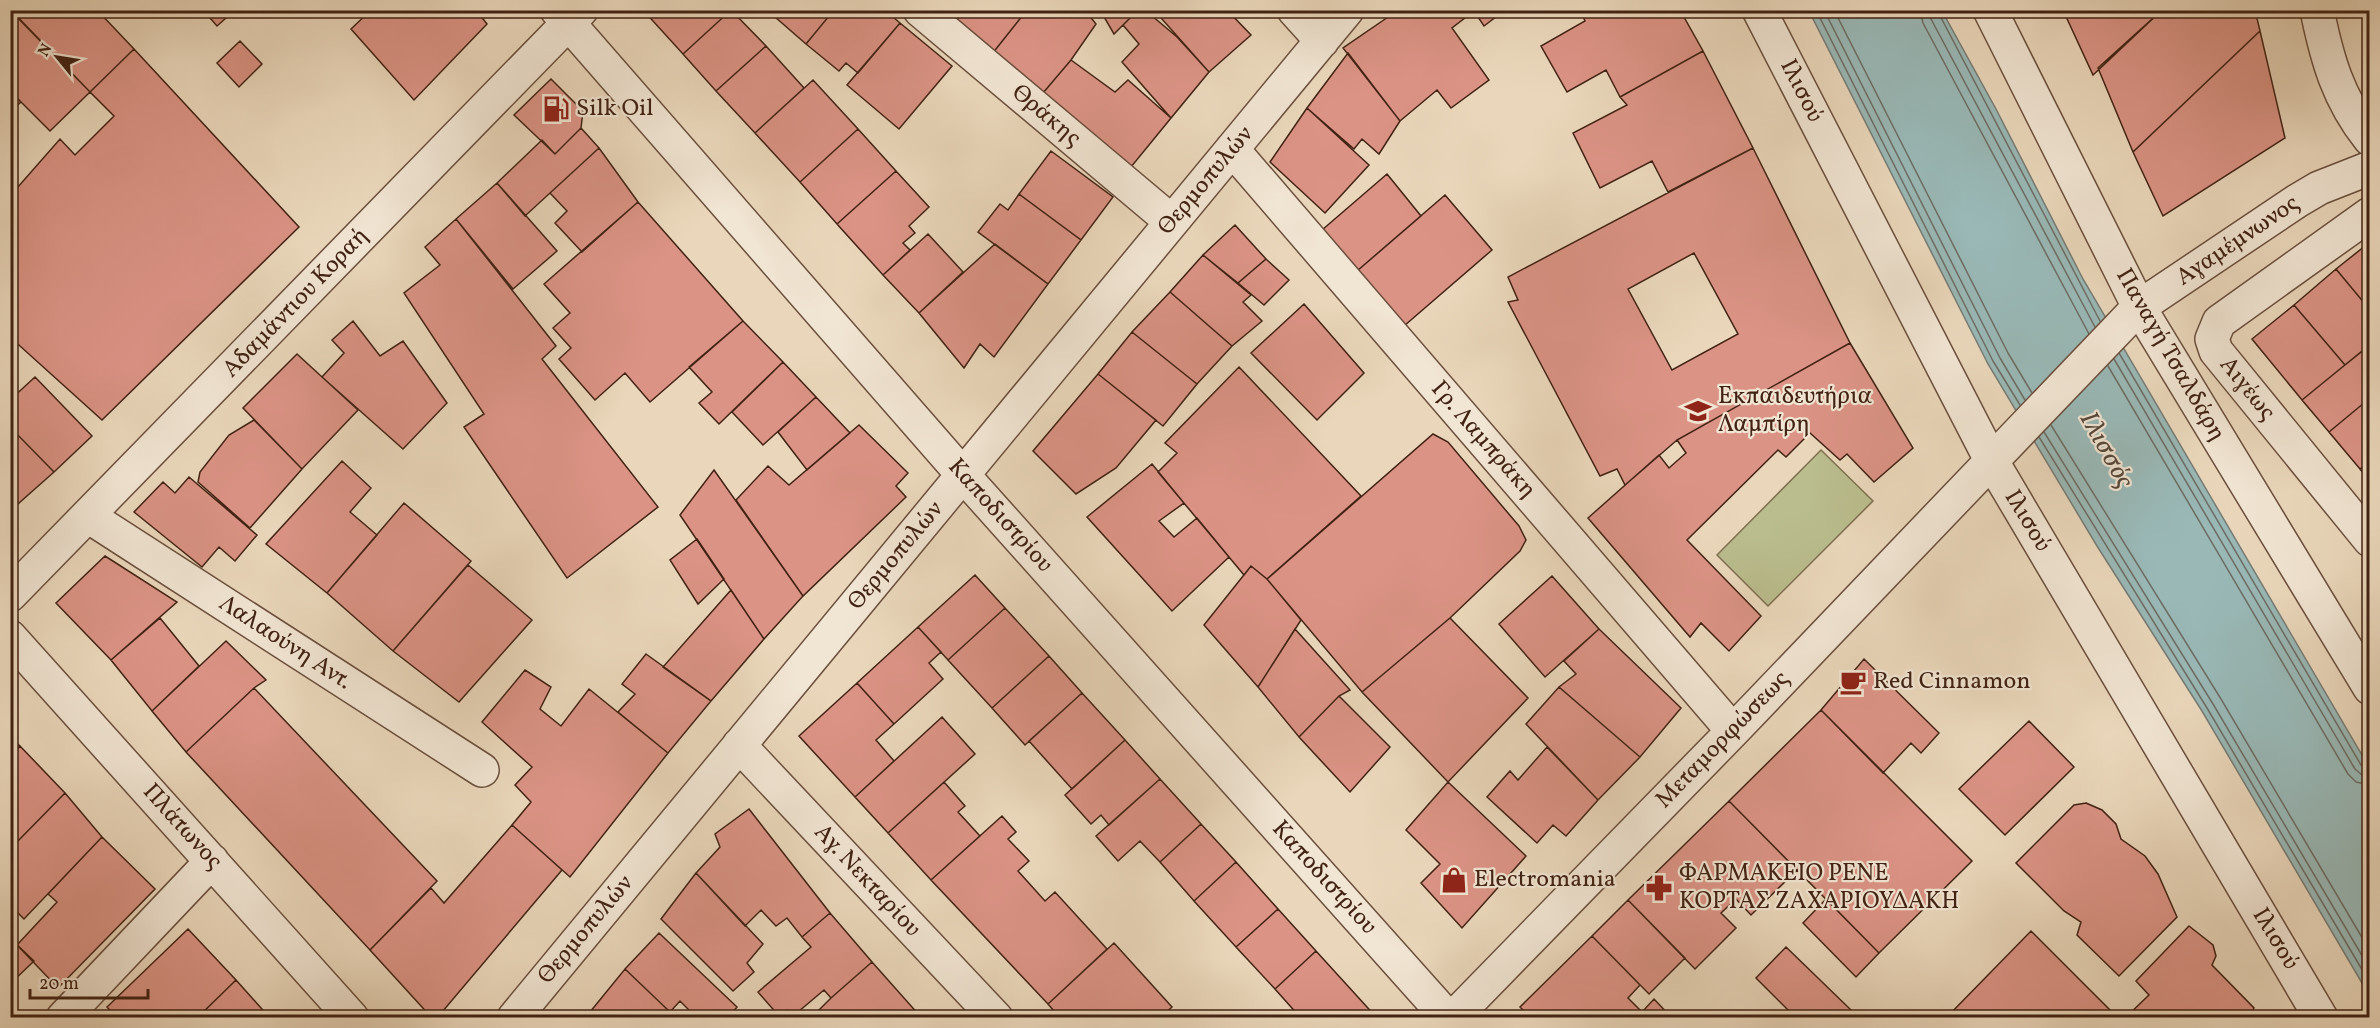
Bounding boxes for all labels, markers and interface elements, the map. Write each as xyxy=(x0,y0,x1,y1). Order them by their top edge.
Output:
north arrow xyxy=(27,27,87,87)
text: N xyxy=(33,40,58,61)
street label: Ιλισού xyxy=(1771,53,1831,129)
street label: Θράκης xyxy=(1004,77,1088,155)
place label: Silk Oil xyxy=(576,92,653,126)
fuel station icon: Silk Oil xyxy=(541,94,571,124)
street label: Θερμοπυλών xyxy=(1150,119,1262,243)
street label: Αγαμέμνωνος xyxy=(2170,187,2306,295)
street label: Αδαμάντιου Κοραή xyxy=(215,220,377,386)
street label: Παναγή Τσαλδάρη xyxy=(2107,262,2233,448)
street label: Αιγέως xyxy=(2211,350,2283,428)
street label: Γρ. Λαμπράκη xyxy=(1422,374,1544,506)
place label: Εκπαιδευτήρια Λαμπίρη xyxy=(1718,380,1872,442)
school or university icon: Εκπαιδευτήρια Λαμπίρη xyxy=(1683,396,1713,426)
water label: Ιλισσός xyxy=(2070,405,2142,495)
street label: Καποδιστρίου xyxy=(939,451,1061,581)
street label: Ιλισού xyxy=(1995,484,2059,558)
street label: Θερμοπυλών xyxy=(840,494,952,618)
street label: Λαλαούνη Αντ. xyxy=(212,587,358,699)
street label: Μεταμορφώσεως xyxy=(1648,663,1798,817)
place label: Red Cinnamon xyxy=(1873,665,2031,699)
cafe icon: Red Cinnamon xyxy=(1838,667,1868,697)
street label: Πλάτωνος xyxy=(134,776,230,878)
street label: Καποδιστρίου xyxy=(1263,813,1385,943)
street label: Αγ. Νεκταρίου xyxy=(806,817,928,945)
place label: ΦΑΡΜΑΚΕΙΟ ΡΕΝΕ ΚΟΡΤΑΣ ΖΑΧΑΡΙΟΥΔΑΚΗ xyxy=(1679,857,1959,919)
place label: Electromania xyxy=(1474,863,1616,897)
shop icon: Electromania xyxy=(1439,865,1469,895)
street label: Θερμοπυλών xyxy=(530,868,642,992)
pharmacy icon: ΦΑΡΜΑΚΕΙΟ ΡΕΝΕ ΚΟΡΤΑΣ ΖΑΧΑΡΙΟΥΔΑΚΗ xyxy=(1644,873,1674,903)
street label: Ιλισού xyxy=(2243,902,2307,976)
scale bar xyxy=(30,962,148,1000)
text: 20 m xyxy=(39,972,79,997)

